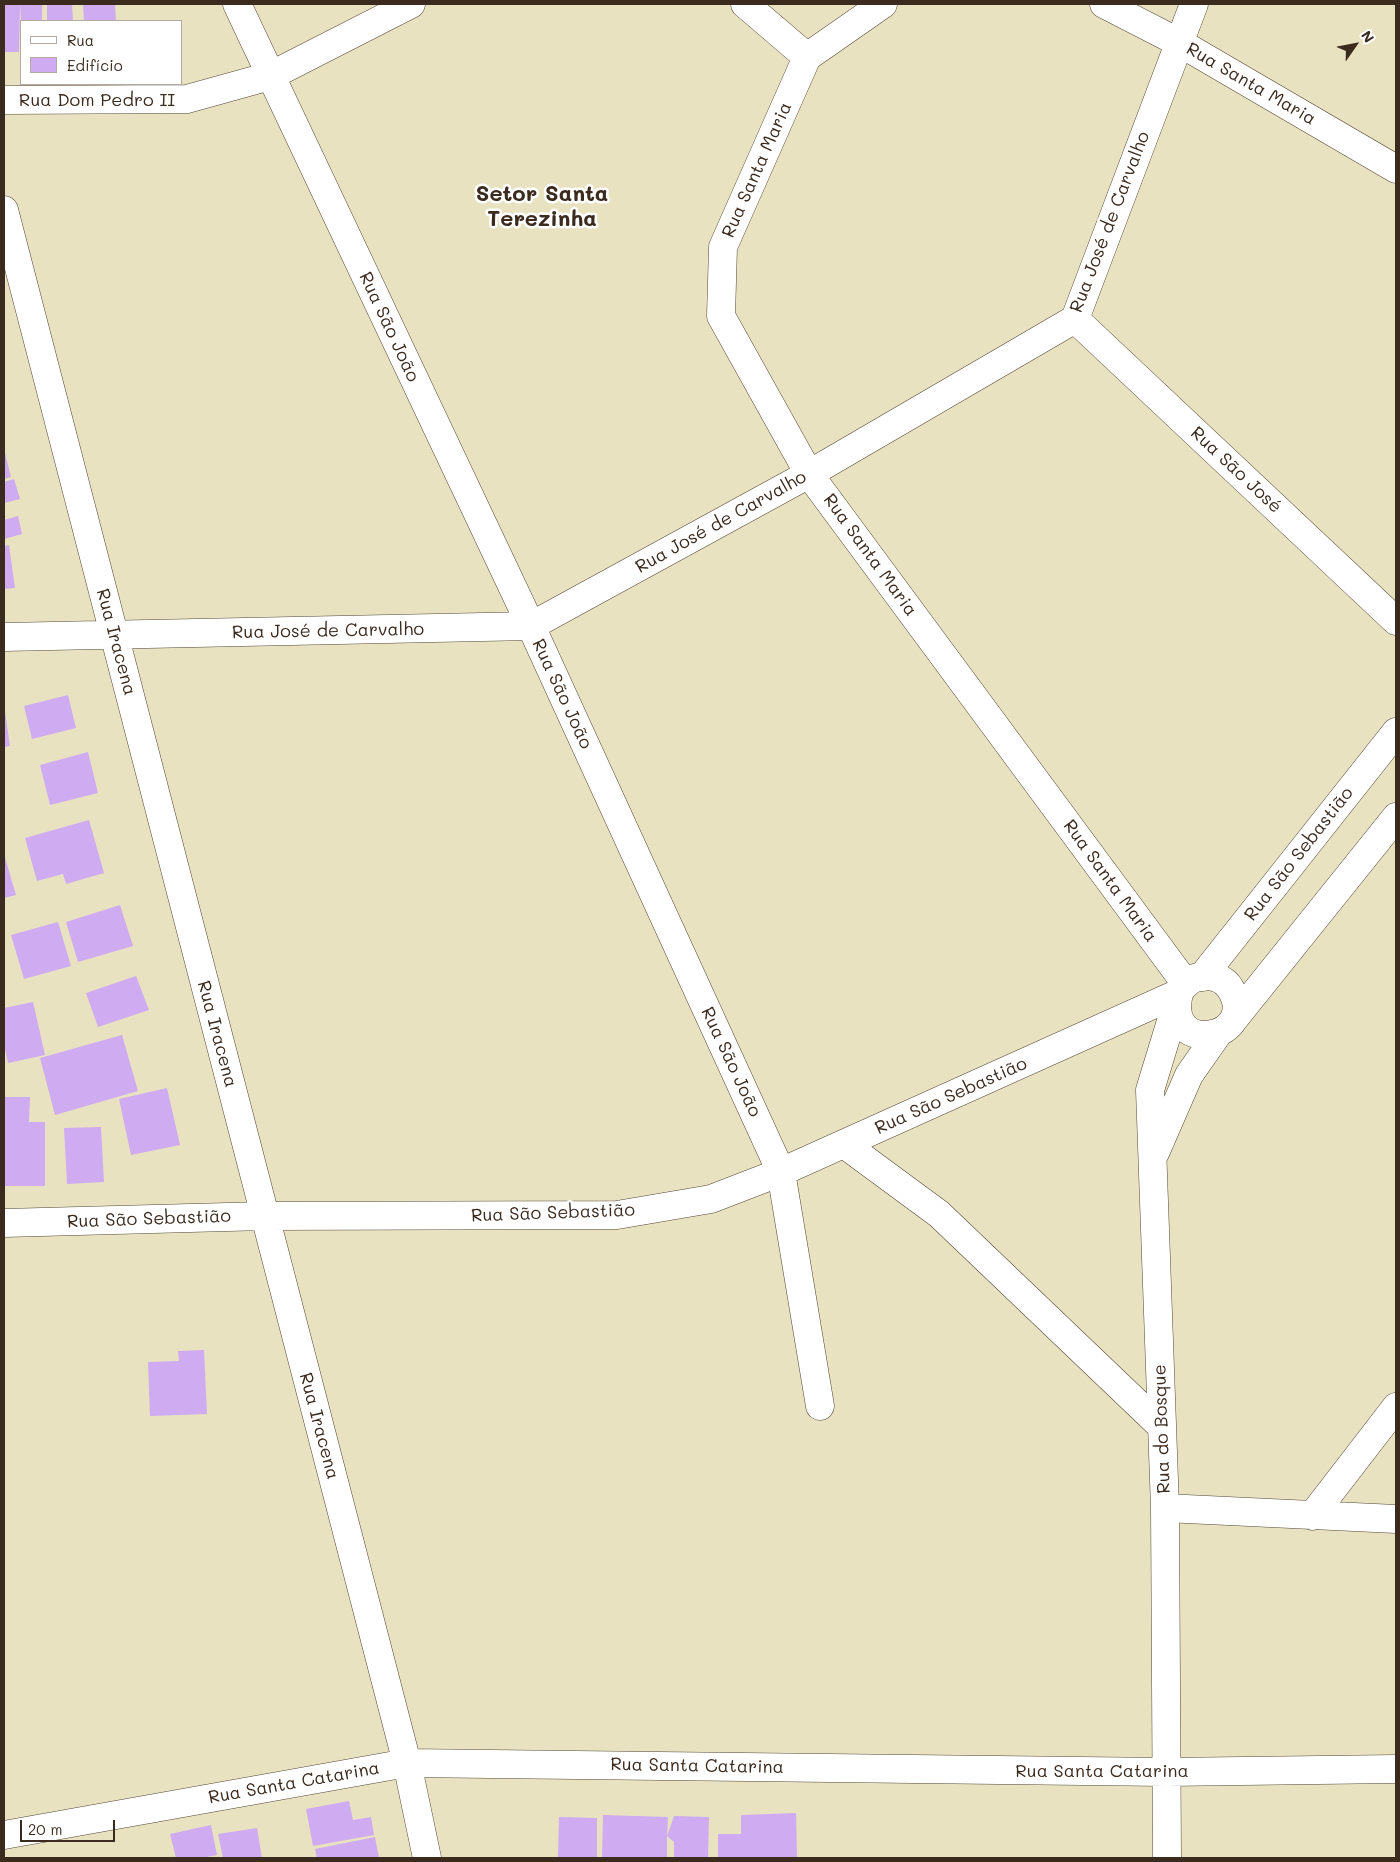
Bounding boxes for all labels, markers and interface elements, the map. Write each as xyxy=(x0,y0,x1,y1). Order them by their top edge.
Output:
legend xyxy=(20,20,182,85)
north arrow xyxy=(1330,20,1380,70)
text: N xyxy=(1357,27,1379,46)
text: Rua xyxy=(67,30,94,50)
street label: Rua Santa Maria xyxy=(1182,38,1320,130)
text: Edifício xyxy=(67,55,123,75)
street label: Rua Dom Pedro II xyxy=(19,89,175,111)
street label: Rua Santa Maria xyxy=(717,99,797,241)
street label: Rua José de Carvalho xyxy=(1066,128,1154,316)
district label: Setor Santa Terezinha xyxy=(476,181,608,232)
street label: Rua São João xyxy=(354,269,424,385)
street label: Rua São José xyxy=(1186,422,1286,518)
street label: Rua José de Carvalho xyxy=(632,466,810,578)
street label: Rua Santa Maria xyxy=(818,490,922,620)
street label: Rua Iracena xyxy=(91,586,141,698)
street label: Rua José de Carvalho xyxy=(232,619,424,643)
street label: Rua São João xyxy=(527,636,597,752)
street label: Rua São Sebastião xyxy=(1240,783,1358,925)
street label: Rua Santa Maria xyxy=(1058,816,1162,946)
street label: Rua Iracena xyxy=(192,978,242,1090)
street label: Rua São João xyxy=(696,1004,766,1120)
street label: Rua São Sebastião xyxy=(872,1053,1030,1139)
street label: Rua São Sebastião xyxy=(471,1199,635,1227)
street label: Rua São Sebastião xyxy=(67,1205,231,1233)
street label: Rua do Bosque xyxy=(1149,1364,1175,1494)
street label: Rua Iracena xyxy=(294,1370,344,1482)
street label: Rua Santa Catarina xyxy=(610,1754,784,1778)
street label: Rua Santa Catarina xyxy=(207,1757,381,1809)
street label: Rua Santa Catarina xyxy=(1015,1760,1189,1782)
scale bar xyxy=(22,1810,118,1842)
text: 20 m xyxy=(28,1819,62,1839)

